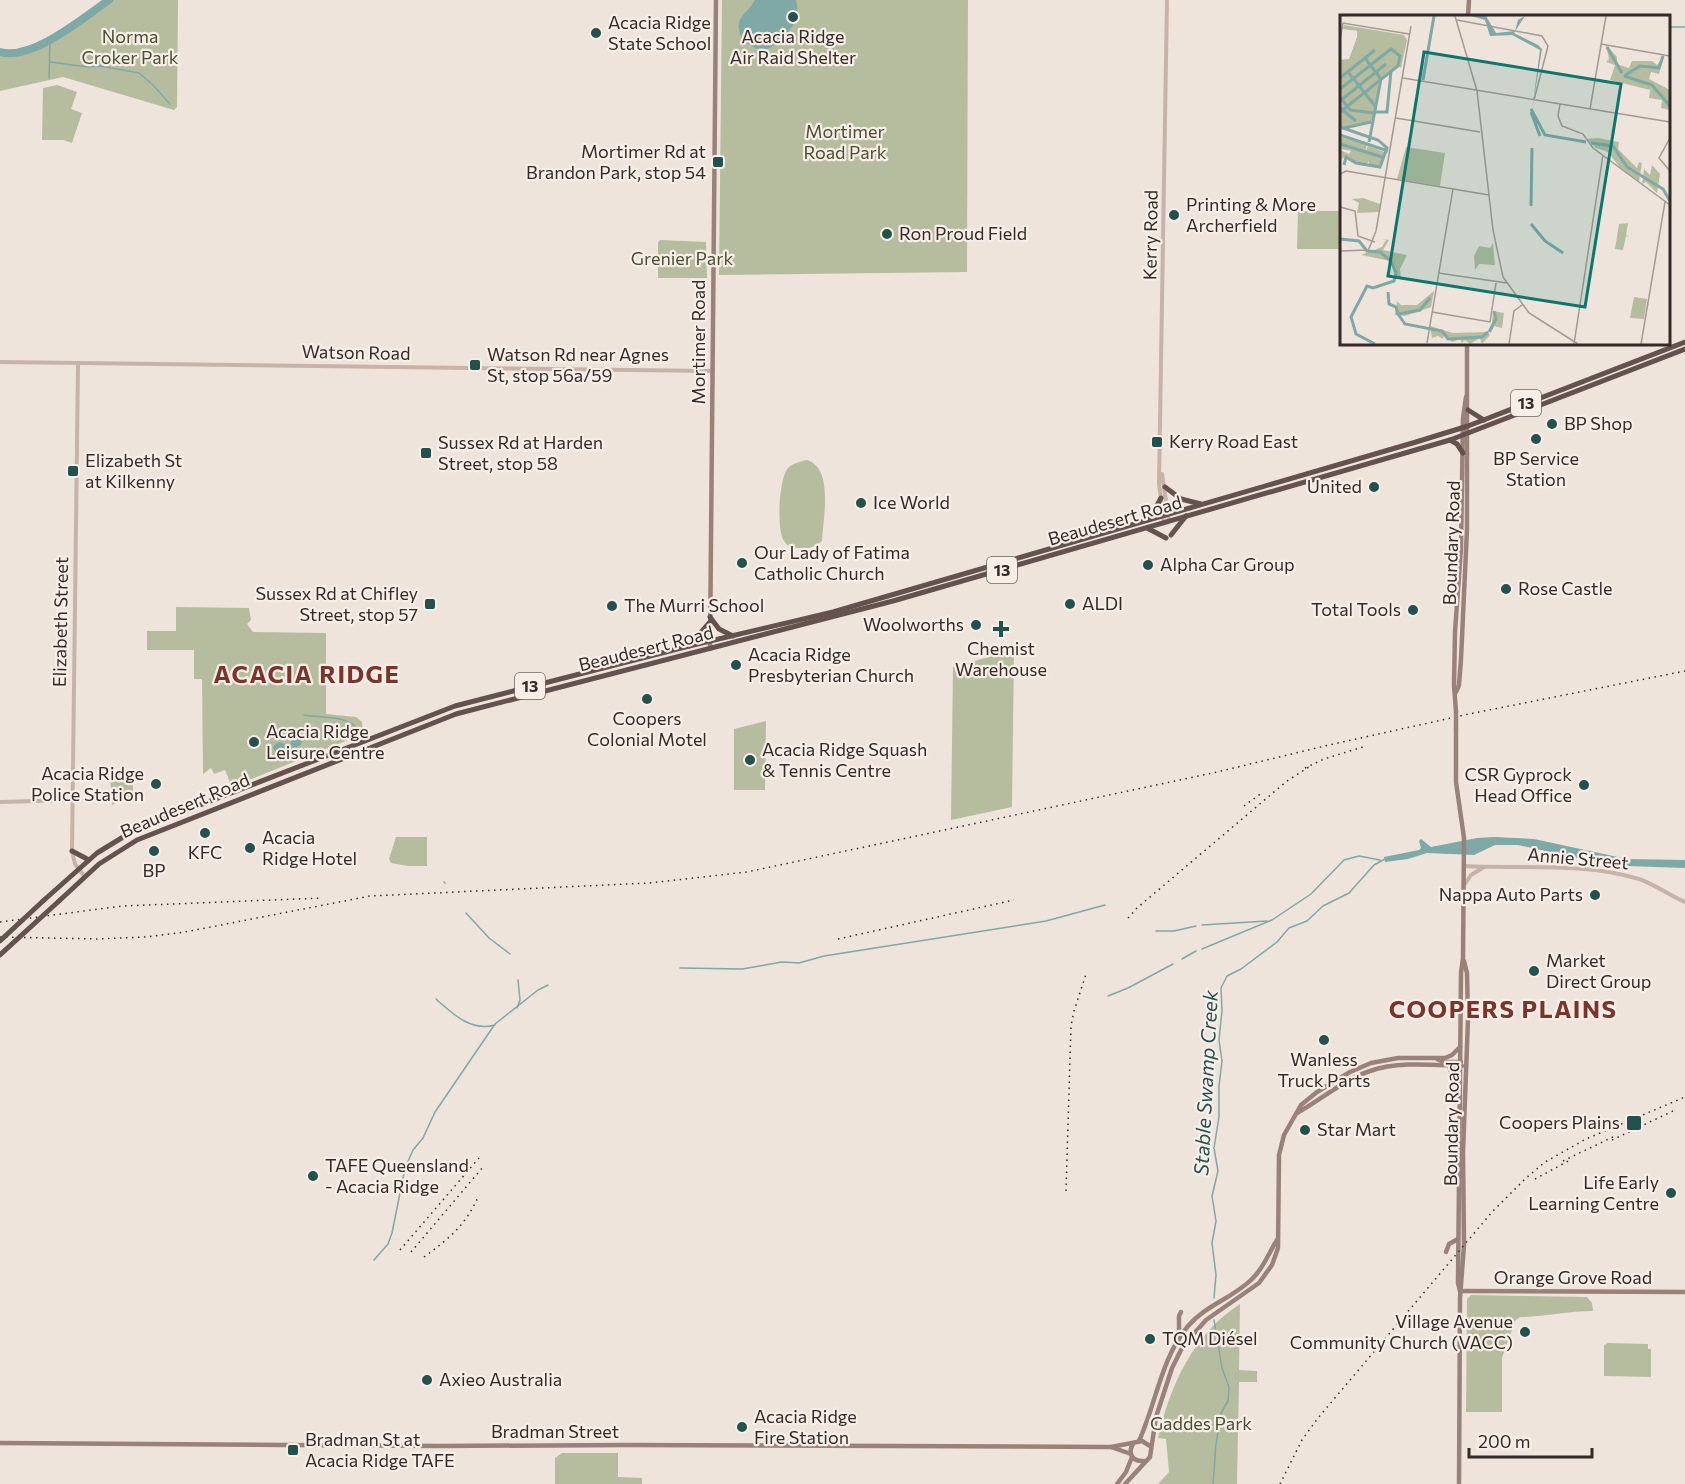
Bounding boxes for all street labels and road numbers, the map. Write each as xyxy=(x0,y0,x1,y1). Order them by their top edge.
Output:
street label: Kerry Road xyxy=(1138,190,1162,280)
street label: Mortimer Road xyxy=(687,279,709,405)
street label: Watson Road xyxy=(301,340,411,364)
road number: 13 xyxy=(1511,390,1541,416)
street label: Boundary Road xyxy=(1438,480,1464,606)
street label: Beaudesert Road xyxy=(1045,490,1184,550)
street label: Elizabeth Street xyxy=(48,557,72,687)
road number: 13 xyxy=(987,557,1017,583)
street label: Beaudesert Road xyxy=(576,621,715,675)
road number: 13 xyxy=(515,673,545,699)
street label: Beaudesert Road xyxy=(117,768,253,842)
street label: Annie Street xyxy=(1527,843,1630,873)
street label: Boundary Road xyxy=(1439,1062,1463,1186)
street label: Orange Grove Road xyxy=(1494,1266,1652,1288)
street label: Bradman Street xyxy=(491,1420,619,1442)

